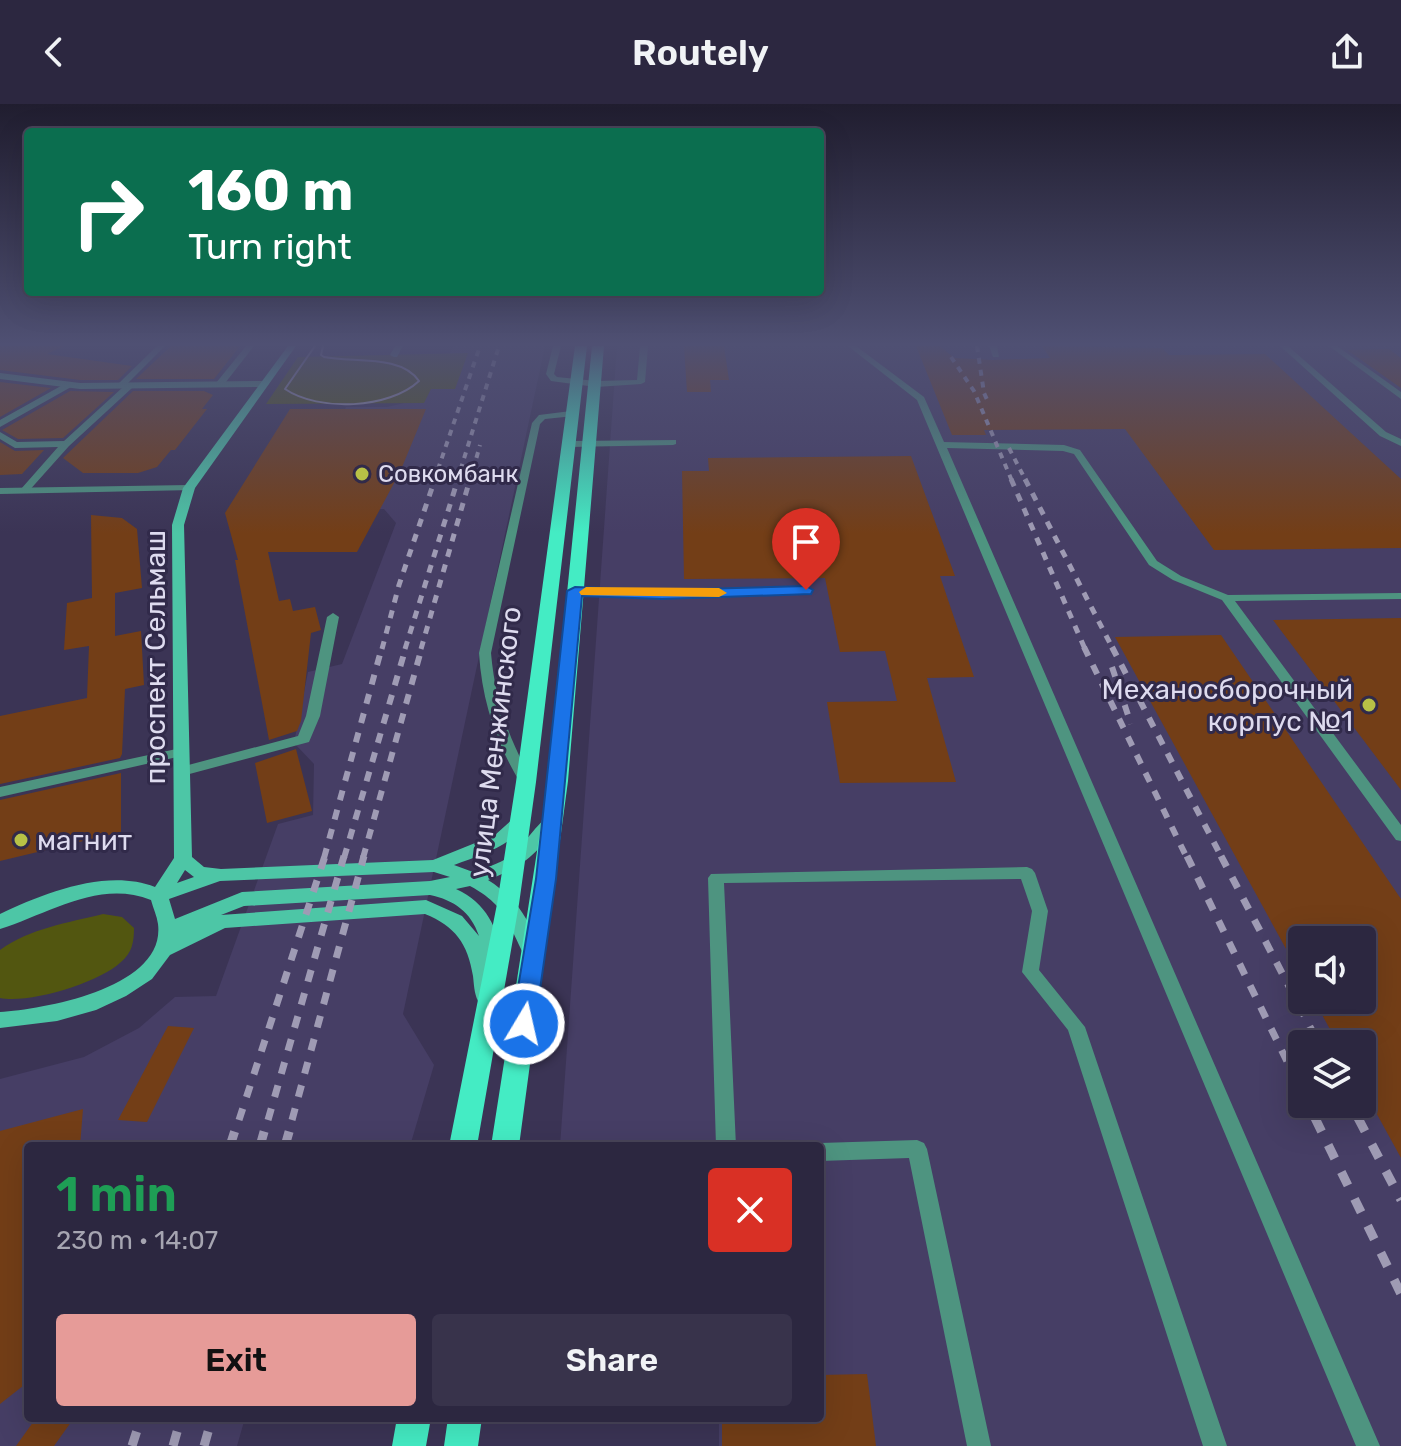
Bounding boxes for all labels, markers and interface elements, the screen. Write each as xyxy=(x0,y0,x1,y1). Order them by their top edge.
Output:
icon: back xyxy=(32,30,76,74)
icon: share xyxy=(1325,30,1369,74)
text: Routely xyxy=(632,31,769,74)
text: 160 m xyxy=(188,158,354,224)
icon: right xyxy=(56,160,160,264)
text: Turn right xyxy=(188,225,352,268)
place label: Совкомбанк xyxy=(378,460,518,488)
marker: Совкомбанк xyxy=(353,465,371,483)
pin xyxy=(772,508,840,590)
icon: arrive xyxy=(784,520,828,564)
street label: проспект Сельмаш xyxy=(139,530,172,784)
street label: улица Менжинского xyxy=(462,605,528,879)
place label: Механосборочный корпус №1 xyxy=(1102,673,1353,738)
marker: Механосборочный корпус №1 xyxy=(1360,696,1378,714)
place label: магнит xyxy=(37,824,132,857)
marker: магнит xyxy=(12,831,30,849)
map controls xyxy=(1288,926,1376,1118)
button: sound xyxy=(1288,926,1376,1014)
position arrow xyxy=(482,982,566,1066)
button: layers xyxy=(1288,1030,1376,1118)
text: 1 min xyxy=(56,1166,177,1223)
button: close xyxy=(708,1168,792,1252)
text: 230 m · 14:07 xyxy=(56,1225,218,1256)
button: Exit xyxy=(56,1314,416,1406)
button: Share xyxy=(432,1314,792,1406)

